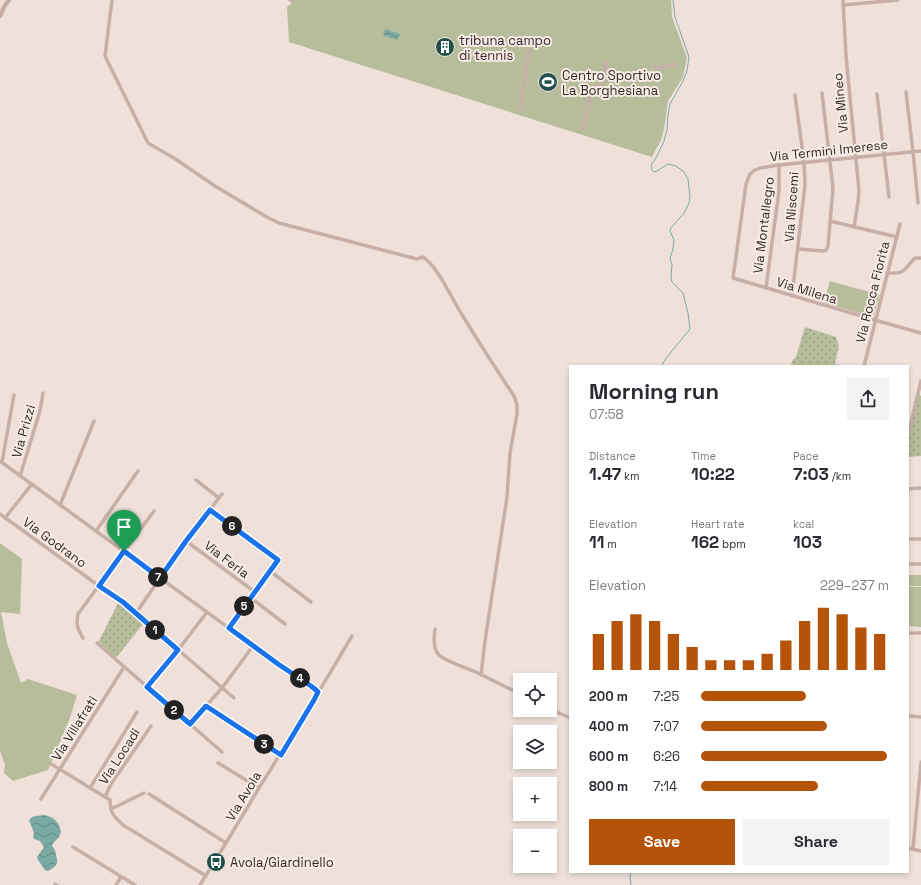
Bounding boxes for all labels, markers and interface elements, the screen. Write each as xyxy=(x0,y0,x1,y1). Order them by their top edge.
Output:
place label: tribuna campo di tennis xyxy=(459,32,551,64)
building icon: tribuna campo di tennis xyxy=(434,36,456,58)
place label: Centro Sportivo La Borghesiana xyxy=(562,67,661,99)
sports icon: Centro Sportivo La Borghesiana xyxy=(537,71,559,93)
street label: Via Mineo xyxy=(829,72,852,134)
street label: Via Termini Imerese xyxy=(769,136,889,165)
street label: Via Niscemi xyxy=(781,171,802,243)
street label: Via Montallegro xyxy=(749,176,778,275)
street label: Via Rocca Fiorita xyxy=(852,239,893,345)
street label: Via Milena xyxy=(774,273,840,308)
text: Morning run xyxy=(589,377,719,405)
button: share xyxy=(847,378,889,420)
street label: Via Prizzi xyxy=(8,403,39,460)
text: 07:58 xyxy=(589,406,624,423)
text: Distance xyxy=(589,449,636,463)
text: Time xyxy=(691,449,716,463)
text: Pace xyxy=(793,449,819,463)
text: 1.47 xyxy=(589,463,621,485)
text: 10:22 xyxy=(691,463,735,485)
text: 7:03 xyxy=(793,463,829,485)
text: km xyxy=(621,469,640,483)
text: /km xyxy=(829,469,851,483)
pin xyxy=(107,510,141,551)
street label: Via Godrano xyxy=(19,513,90,571)
icon: arrive xyxy=(113,516,135,538)
pin: 6 xyxy=(222,516,242,536)
text: Elevation xyxy=(589,517,637,531)
text: Heart rate xyxy=(691,517,744,531)
text: kcal xyxy=(793,517,814,531)
text: 6 xyxy=(229,519,235,533)
text: 11 xyxy=(589,531,604,553)
text: 162 xyxy=(691,531,719,553)
text: 103 xyxy=(793,531,822,553)
street label: Via Ferla xyxy=(201,537,253,582)
text: m xyxy=(604,537,617,551)
text: bpm xyxy=(719,537,746,551)
pin: 7 xyxy=(148,567,168,587)
text: 7 xyxy=(155,570,161,584)
text: Elevation xyxy=(589,577,646,594)
text: 229–237 m xyxy=(820,577,889,594)
pin: 5 xyxy=(234,596,254,616)
text: 5 xyxy=(241,599,247,613)
pin: 1 xyxy=(145,620,165,640)
text: 1 xyxy=(153,623,157,637)
pin: 4 xyxy=(290,668,310,688)
text: 4 xyxy=(297,671,304,685)
map controls xyxy=(513,673,557,873)
button: locate xyxy=(513,673,557,717)
text: 200 m xyxy=(589,688,628,705)
text: 7:25 xyxy=(653,688,679,705)
street label: Via Villafrati xyxy=(48,693,101,764)
pin: 2 xyxy=(164,700,184,720)
text: 2 xyxy=(171,703,177,717)
text: 400 m xyxy=(589,718,629,735)
text: 7:07 xyxy=(653,718,679,735)
street label: Via Locadi xyxy=(95,725,144,788)
button: layers xyxy=(513,725,557,769)
pin: 3 xyxy=(254,734,274,754)
text: 3 xyxy=(261,737,267,751)
text: 600 m xyxy=(589,748,628,765)
text: 6:26 xyxy=(653,748,680,765)
street label: Via Avola xyxy=(222,768,265,824)
button: + xyxy=(513,777,557,821)
text: 800 m xyxy=(589,778,628,795)
text: 7:14 xyxy=(653,778,677,795)
button: Save xyxy=(589,819,735,865)
button: Share xyxy=(743,819,889,865)
button: − xyxy=(513,829,557,873)
bus stop icon: Avola/Giardinello xyxy=(205,851,227,873)
place label: Avola/Giardinello xyxy=(230,854,334,871)

